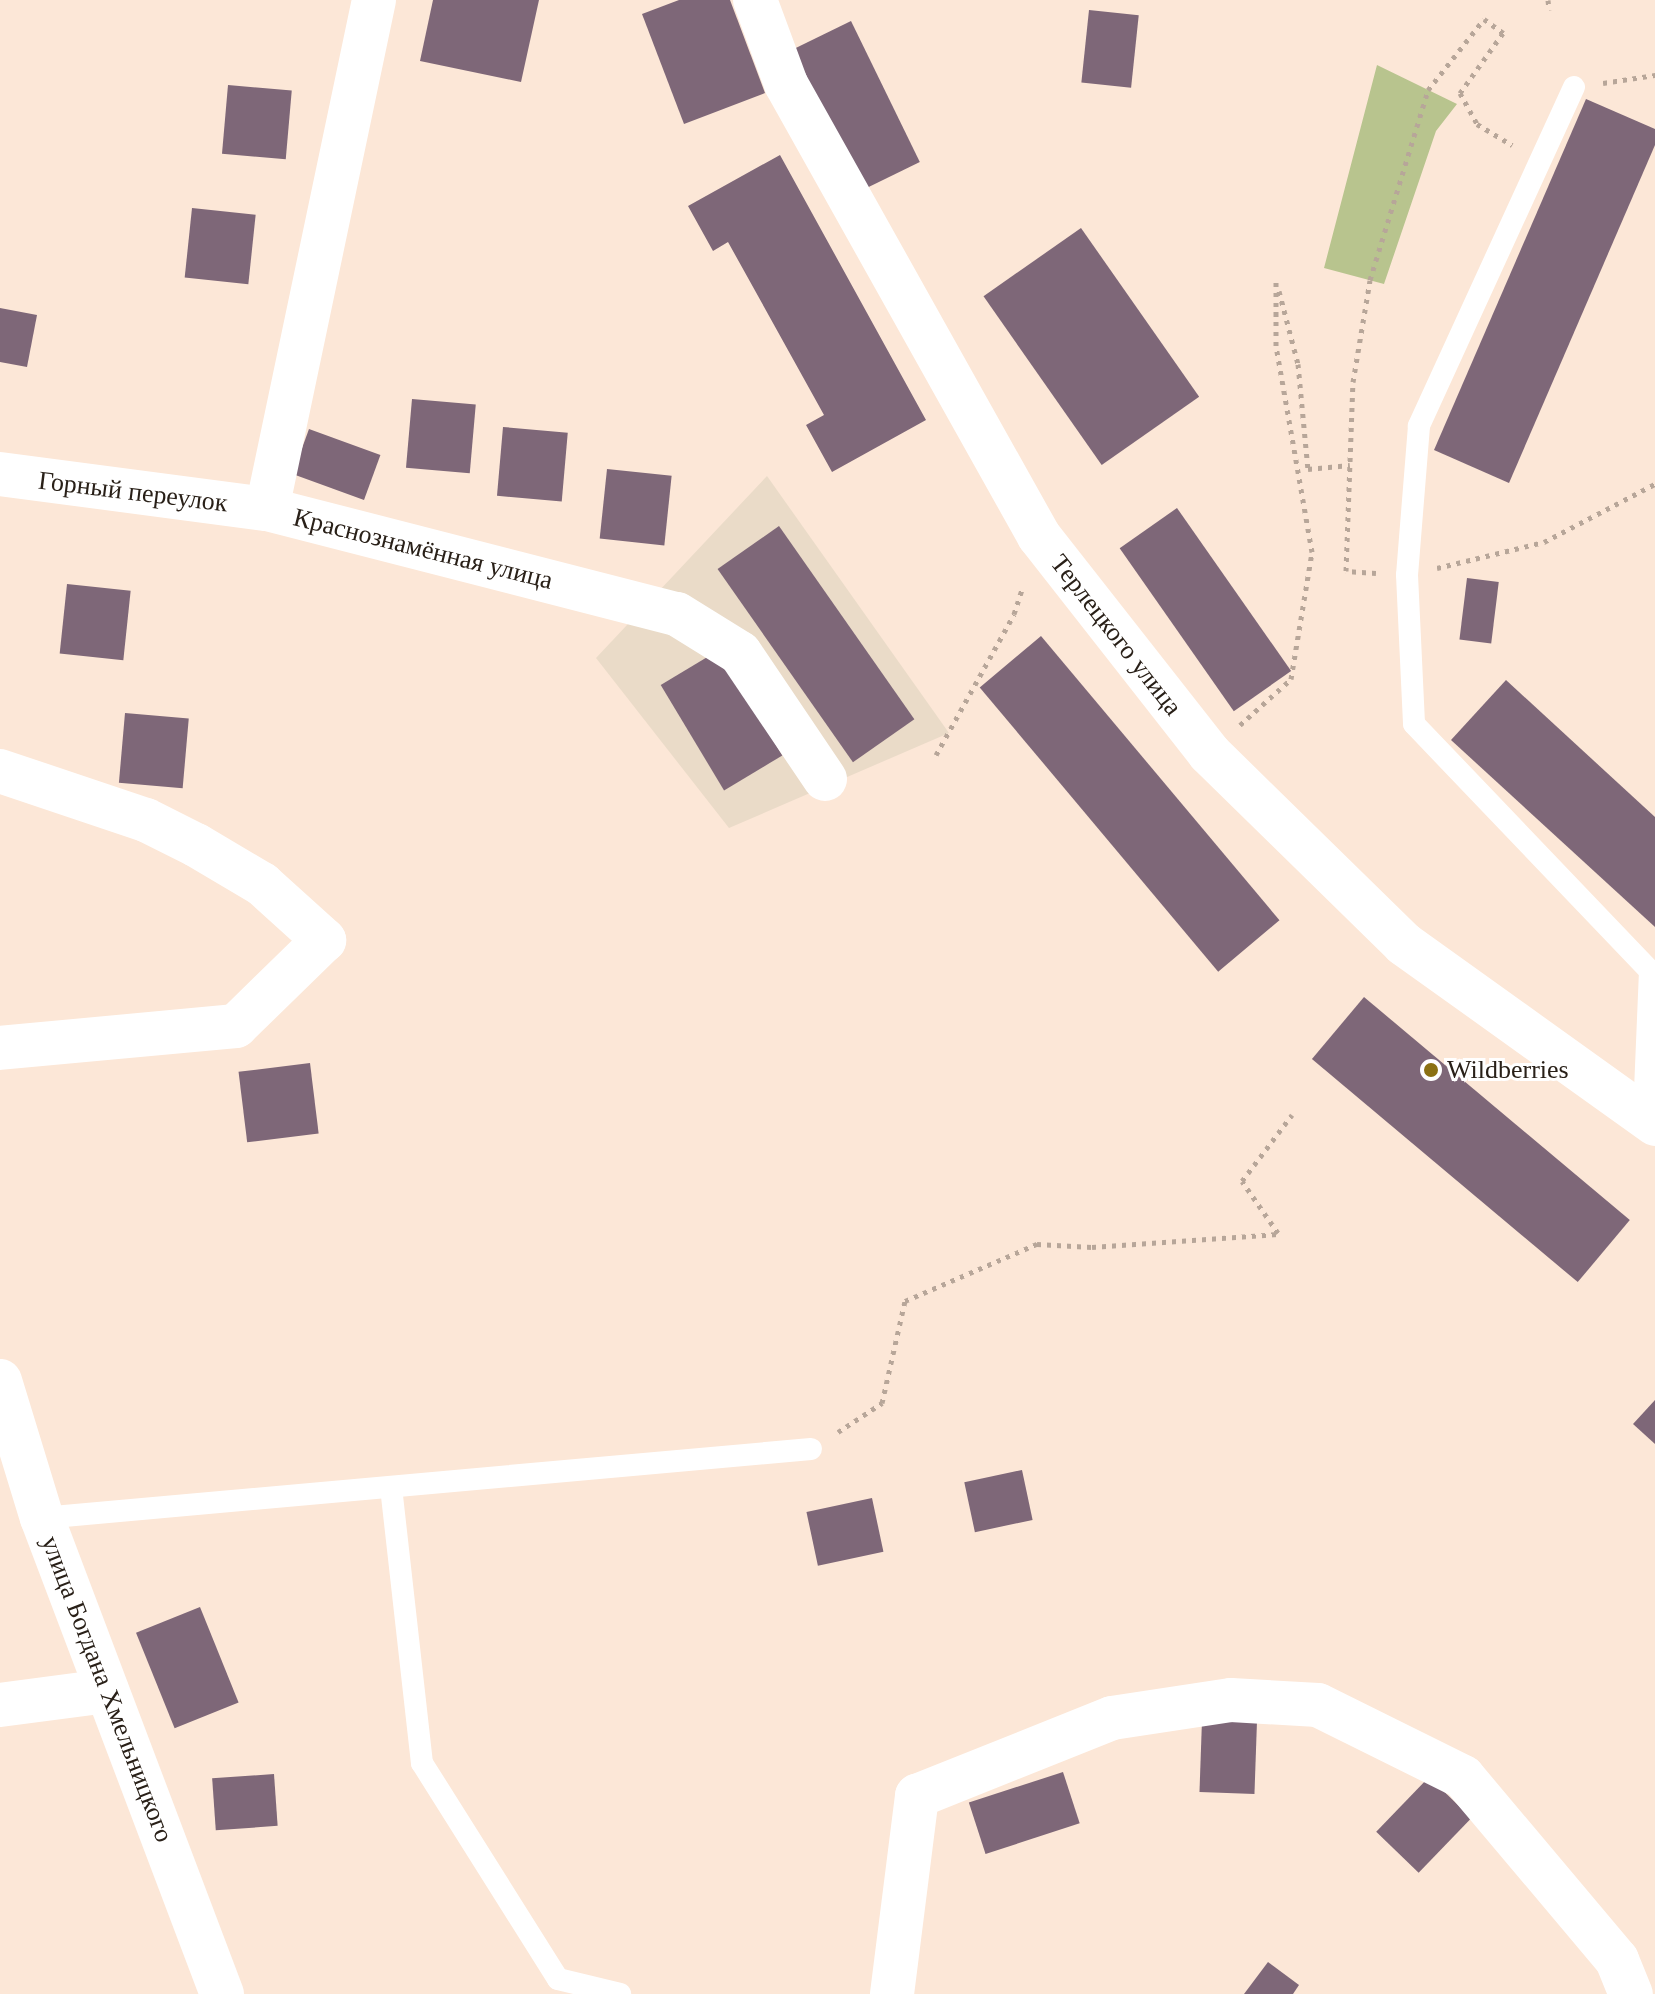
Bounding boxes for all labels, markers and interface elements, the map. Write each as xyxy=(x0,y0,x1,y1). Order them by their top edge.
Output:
street label: Горный переулок xyxy=(37,465,229,519)
street label: Краснознамённая улица xyxy=(290,502,556,596)
street label: Терлецкого улица xyxy=(1044,548,1188,722)
place label: Wildberries xyxy=(1447,1054,1569,1086)
marker: Wildberries xyxy=(1422,1061,1440,1079)
street label: улица Богдана Хмельницкого xyxy=(34,1532,180,1846)

